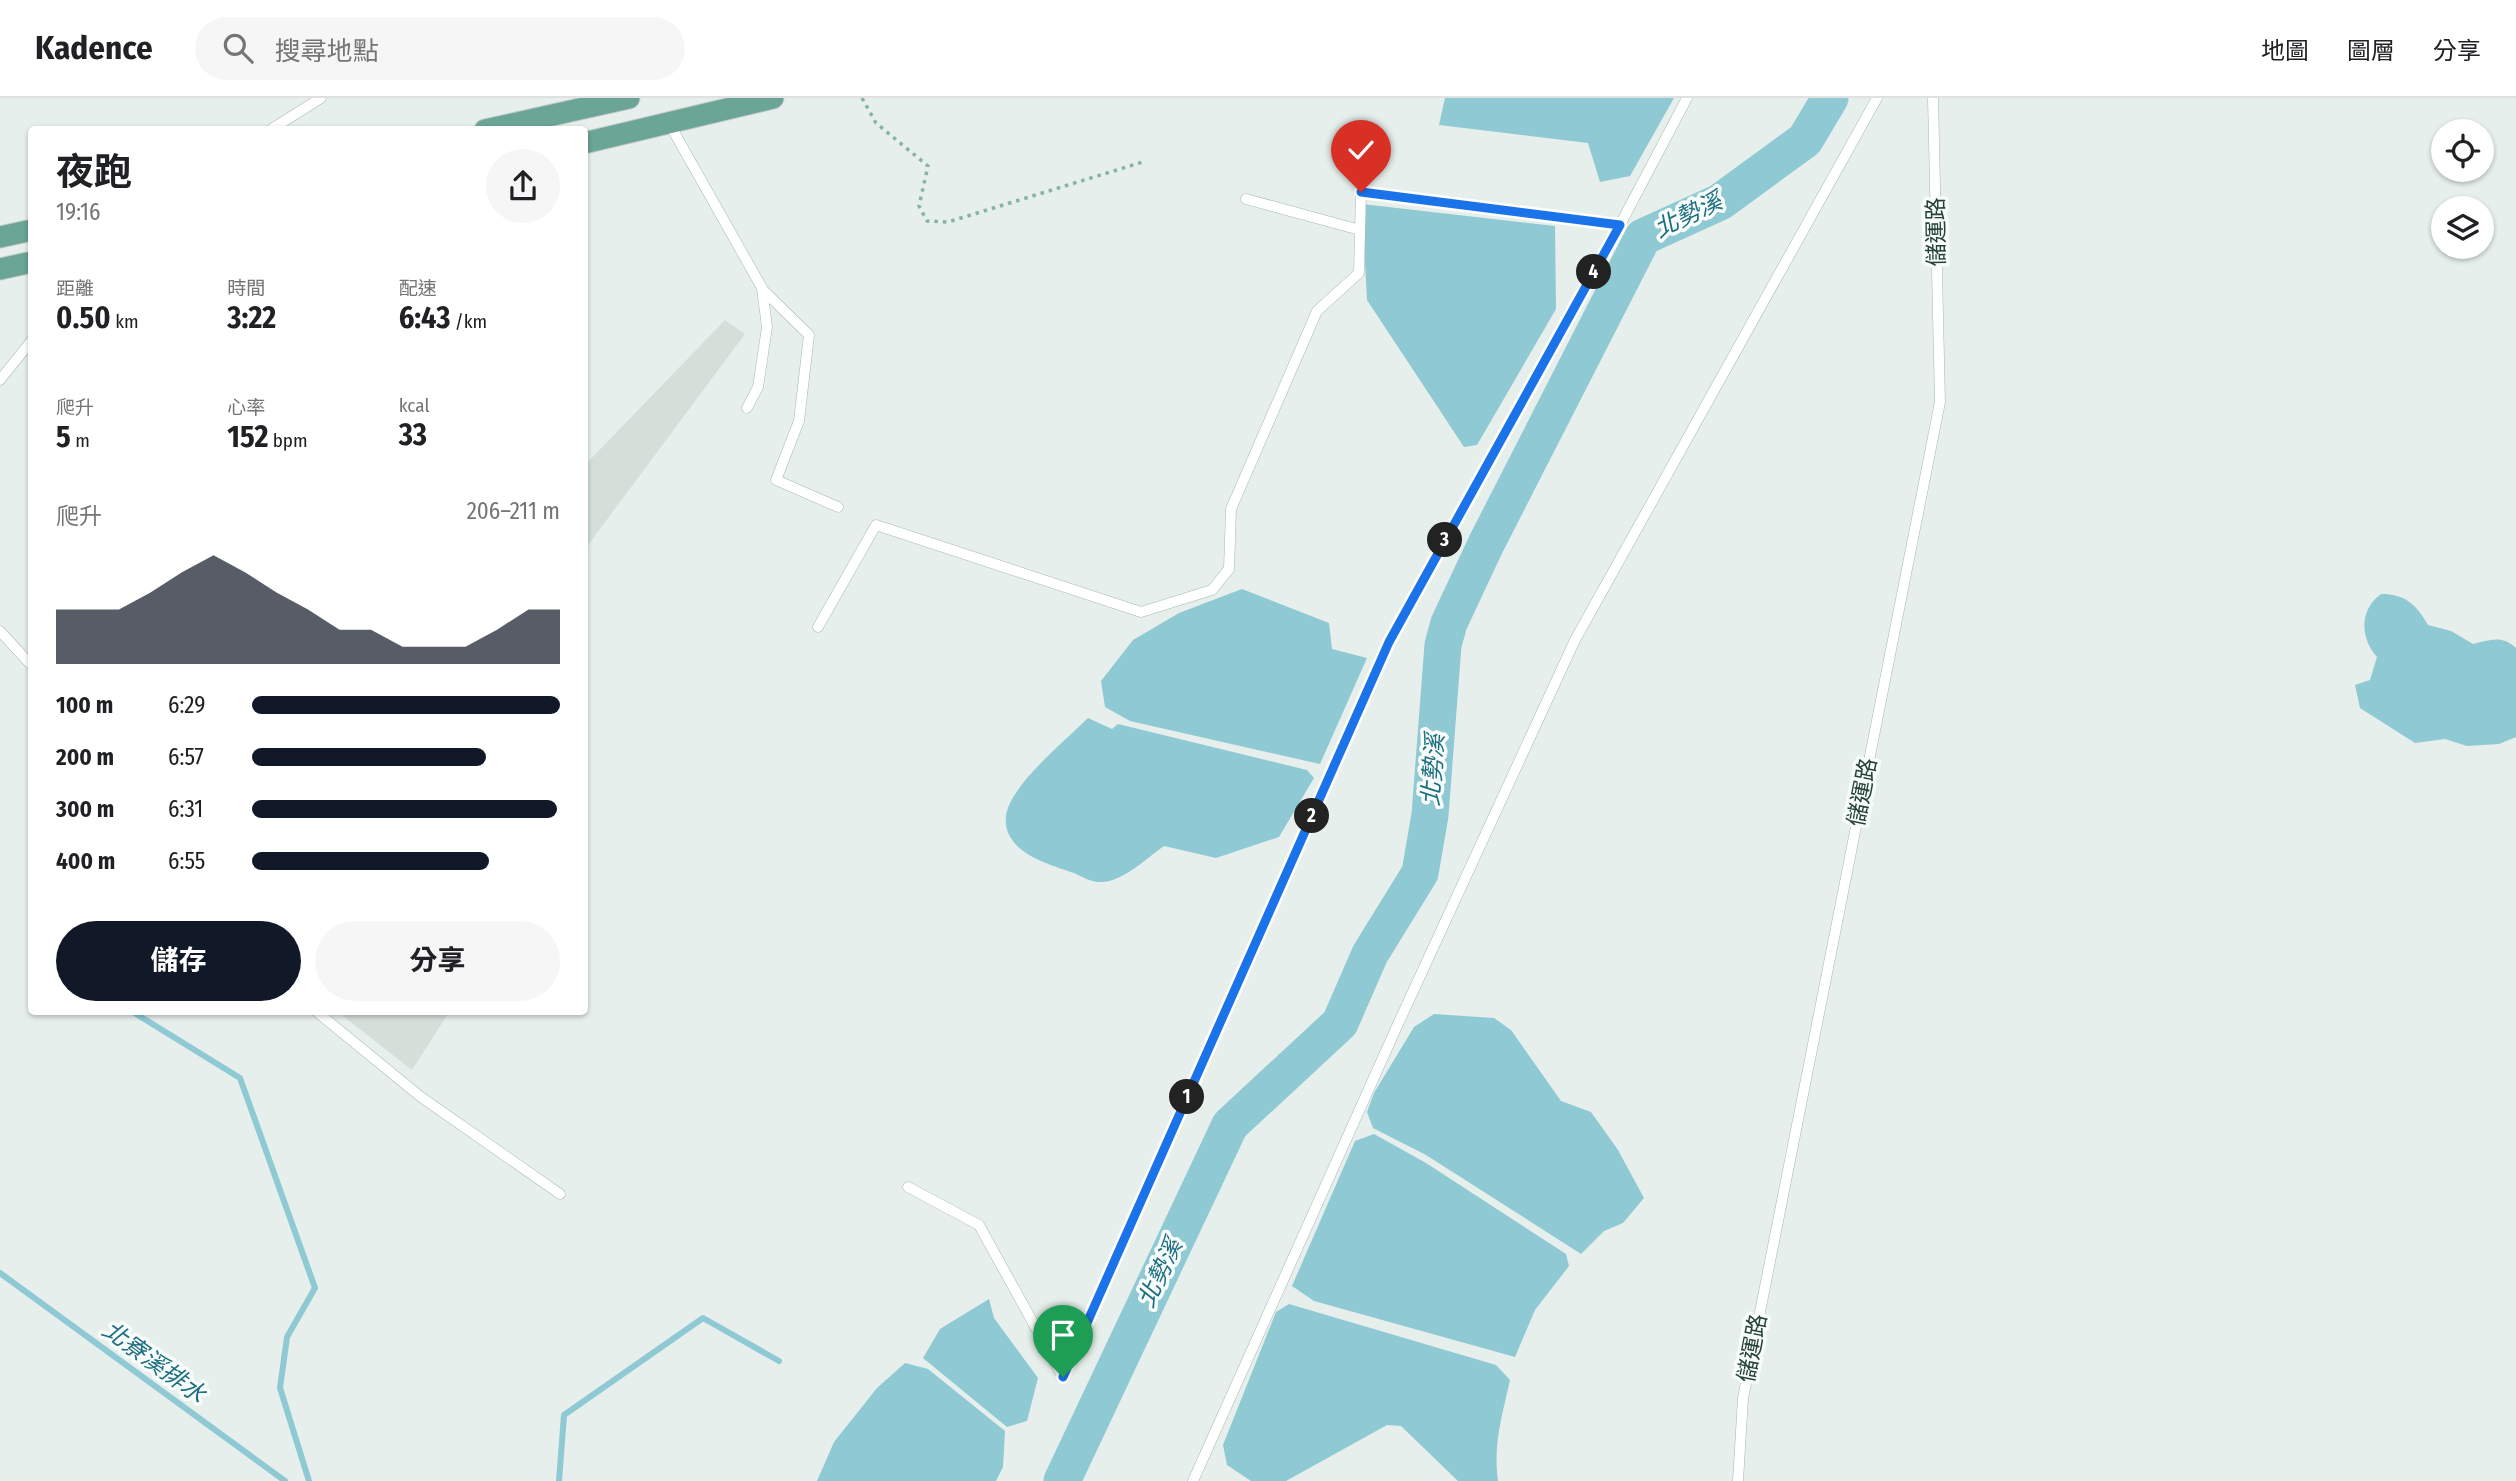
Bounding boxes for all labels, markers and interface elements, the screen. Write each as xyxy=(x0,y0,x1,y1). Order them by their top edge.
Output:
search box xyxy=(195,17,685,80)
text: Kadence xyxy=(35,28,153,68)
icon: search xyxy=(219,29,257,67)
text: 搜尋地點 xyxy=(275,36,379,67)
text: 地圖 xyxy=(2261,37,2309,65)
text: 圖層 xyxy=(2347,37,2395,65)
text: 分享 xyxy=(2433,37,2481,65)
map controls xyxy=(2431,119,2494,259)
button: locate xyxy=(2431,119,2494,182)
pin xyxy=(1331,120,1391,192)
icon: check xyxy=(1342,131,1380,169)
text: 夜跑 xyxy=(56,149,132,195)
button: share xyxy=(486,149,560,223)
water label: 北勢溪 xyxy=(1650,185,1729,243)
button: layers xyxy=(2431,196,2494,259)
street label: 儲運路 xyxy=(1921,197,1951,267)
text: 19:16 xyxy=(56,198,100,226)
pin: 4 xyxy=(1576,254,1612,290)
text: 4 xyxy=(1589,260,1598,283)
text: 距離 xyxy=(56,277,94,300)
text: 時間 xyxy=(227,277,265,300)
text: 配速 xyxy=(399,277,437,300)
text: 0.50 xyxy=(56,300,111,336)
text: 3:22 xyxy=(227,300,276,336)
text: 6:43 xyxy=(399,300,450,336)
text: km xyxy=(111,310,139,333)
text: /km xyxy=(450,310,487,333)
text: kcal xyxy=(399,394,429,417)
text: 爬升 xyxy=(56,396,94,419)
text: 心率 xyxy=(227,396,265,419)
text: 33 xyxy=(399,417,427,453)
text: 5 xyxy=(56,419,71,455)
text: 152 xyxy=(227,419,268,455)
text: m xyxy=(71,429,90,452)
text: bpm xyxy=(268,429,308,452)
text: 206–211 m xyxy=(467,497,560,525)
text: 爬升 xyxy=(56,502,102,530)
pin: 3 xyxy=(1428,522,1462,558)
text: 3 xyxy=(1440,528,1449,551)
text: 100 m xyxy=(56,691,113,719)
text: 6:29 xyxy=(168,691,205,719)
water label: 北勢溪 xyxy=(1417,730,1450,807)
text: 200 m xyxy=(56,743,114,771)
text: 6:57 xyxy=(168,743,204,771)
street label: 儲運路 xyxy=(1842,755,1882,829)
text: 300 m xyxy=(56,795,114,823)
text: 6:31 xyxy=(168,795,203,823)
pin: 2 xyxy=(1294,798,1330,834)
text: 2 xyxy=(1307,804,1316,827)
text: 400 m xyxy=(56,847,115,875)
text: 6:55 xyxy=(168,847,205,875)
button: 儲存 xyxy=(56,921,301,1001)
button: 分享 xyxy=(315,921,560,1001)
pin: 1 xyxy=(1170,1080,1204,1114)
text: 1 xyxy=(1182,1085,1191,1108)
water label: 北勢溪 xyxy=(1132,1232,1189,1312)
pin xyxy=(1033,1305,1093,1377)
street label: 儲運路 xyxy=(1732,1311,1772,1385)
water label: 北寮溪排水 xyxy=(97,1315,212,1409)
icon: arrive xyxy=(1044,1316,1082,1354)

